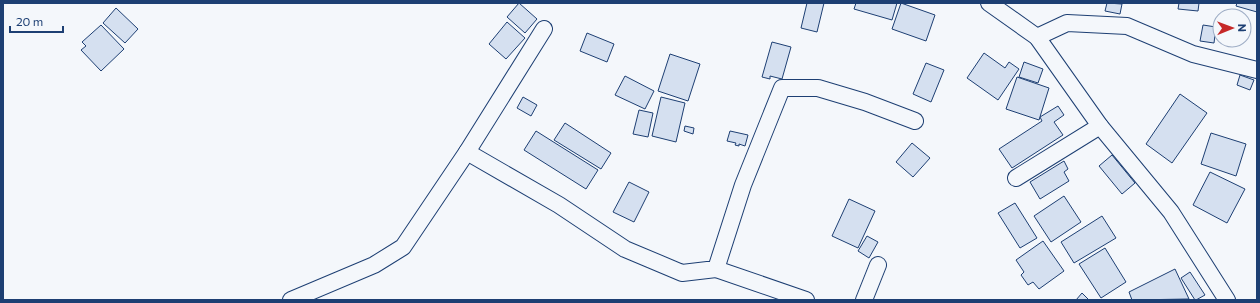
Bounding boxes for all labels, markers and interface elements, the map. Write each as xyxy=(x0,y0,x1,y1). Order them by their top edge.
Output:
scale bar xyxy=(10,8,63,34)
north arrow xyxy=(1212,8,1252,48)
text: 20 m xyxy=(16,14,43,28)
text: N xyxy=(1236,24,1249,32)

